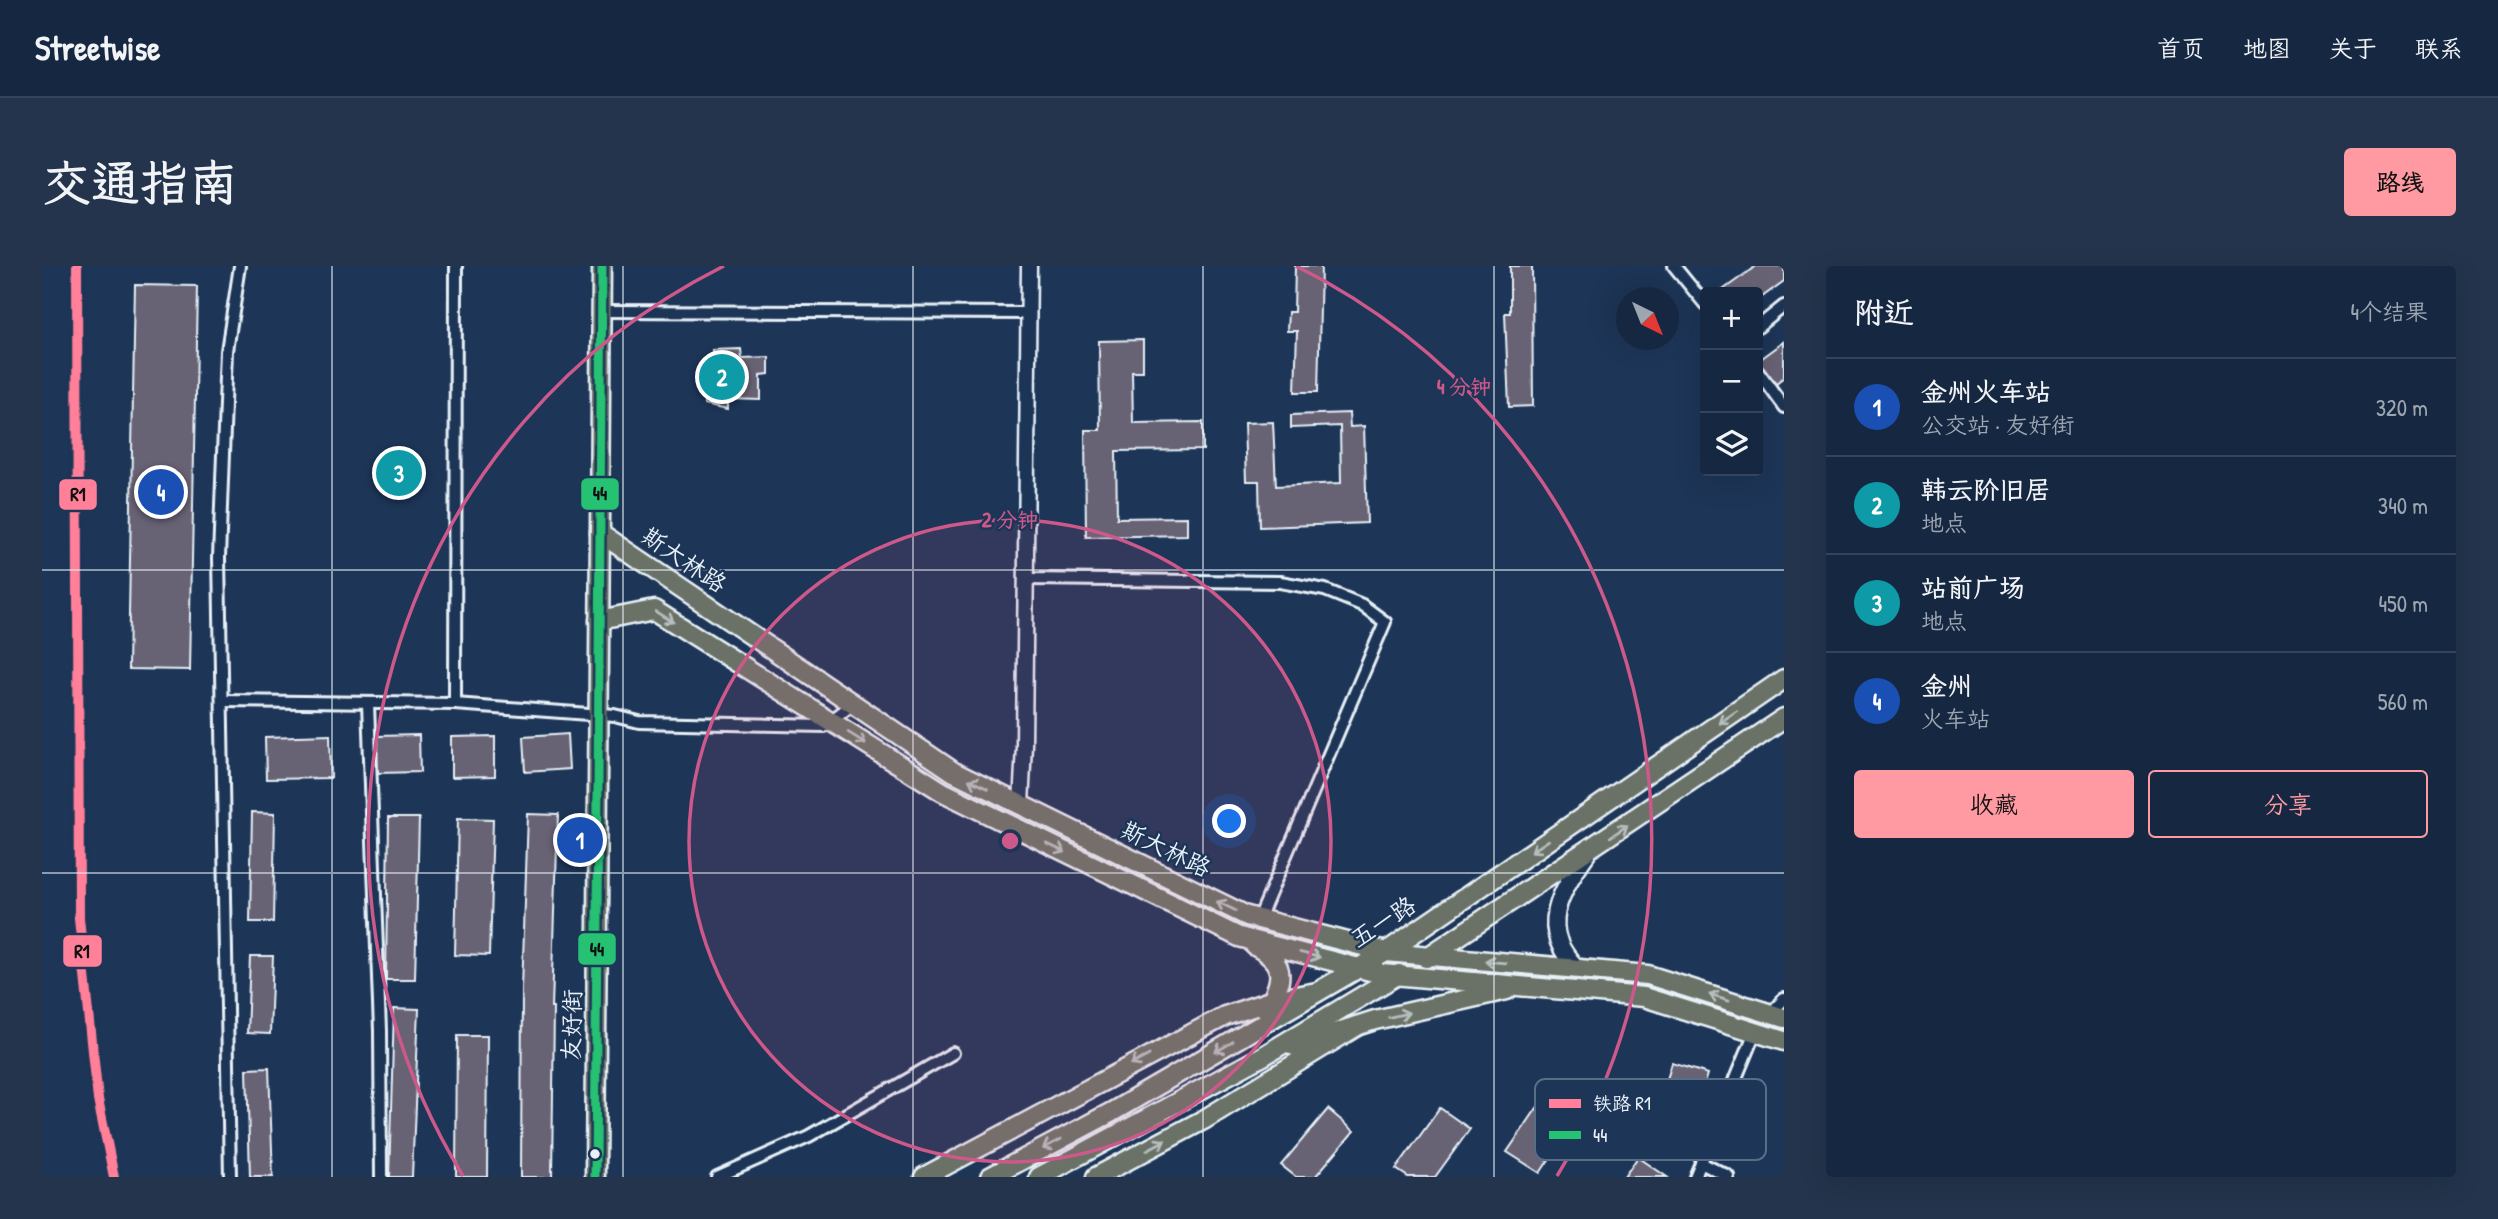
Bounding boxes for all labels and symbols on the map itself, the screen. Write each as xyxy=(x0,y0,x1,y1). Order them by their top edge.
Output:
north arrow xyxy=(1616,287,1679,350)
pin: 2 xyxy=(699,351,745,403)
text: 4 分钟 xyxy=(1437,372,1491,401)
pin: 3 xyxy=(376,447,422,499)
pin: 4 xyxy=(138,466,184,518)
line badge: 44 xyxy=(580,477,620,511)
line badge: R1 xyxy=(58,478,98,511)
text: 44 xyxy=(593,480,607,506)
text: R1 xyxy=(70,481,86,507)
text: 2 分钟 xyxy=(982,505,1038,534)
street label: 斯大林路 xyxy=(636,519,733,599)
one-way arrow xyxy=(654,611,674,625)
one-way arrow xyxy=(1719,711,1738,725)
one-way arrow xyxy=(847,732,867,746)
one-way arrow xyxy=(968,777,989,790)
your location xyxy=(1212,804,1246,838)
street label: 斯大林路 xyxy=(1116,813,1217,884)
pin: 1 xyxy=(557,814,603,866)
one-way arrow xyxy=(1609,824,1628,838)
centre of rings xyxy=(998,829,1022,853)
one-way arrow xyxy=(1531,839,1550,853)
one-way arrow xyxy=(1045,841,1066,855)
street label: 五一路 xyxy=(1344,888,1421,954)
one-way arrow xyxy=(1216,899,1237,912)
line badge: 44 xyxy=(577,932,617,966)
line badge: R1 xyxy=(62,934,103,968)
text: 44 xyxy=(590,936,604,962)
text: R1 xyxy=(74,938,90,964)
one-way arrow xyxy=(1298,949,1321,962)
one-way arrow xyxy=(1485,955,1507,968)
street label: 友好街 xyxy=(554,989,588,1061)
one-way arrow xyxy=(1708,990,1730,1003)
one-way arrow xyxy=(1387,1008,1410,1021)
one-way arrow xyxy=(1214,1041,1235,1054)
one-way arrow xyxy=(1130,1054,1151,1068)
legend xyxy=(1535,1079,1766,1160)
text: 铁路 R1 xyxy=(1593,1090,1651,1116)
text: 44 xyxy=(1593,1122,1607,1148)
one-way arrow xyxy=(1042,1137,1062,1151)
one-way arrow xyxy=(1146,1138,1166,1152)
unlabelled marker xyxy=(588,1147,602,1161)

